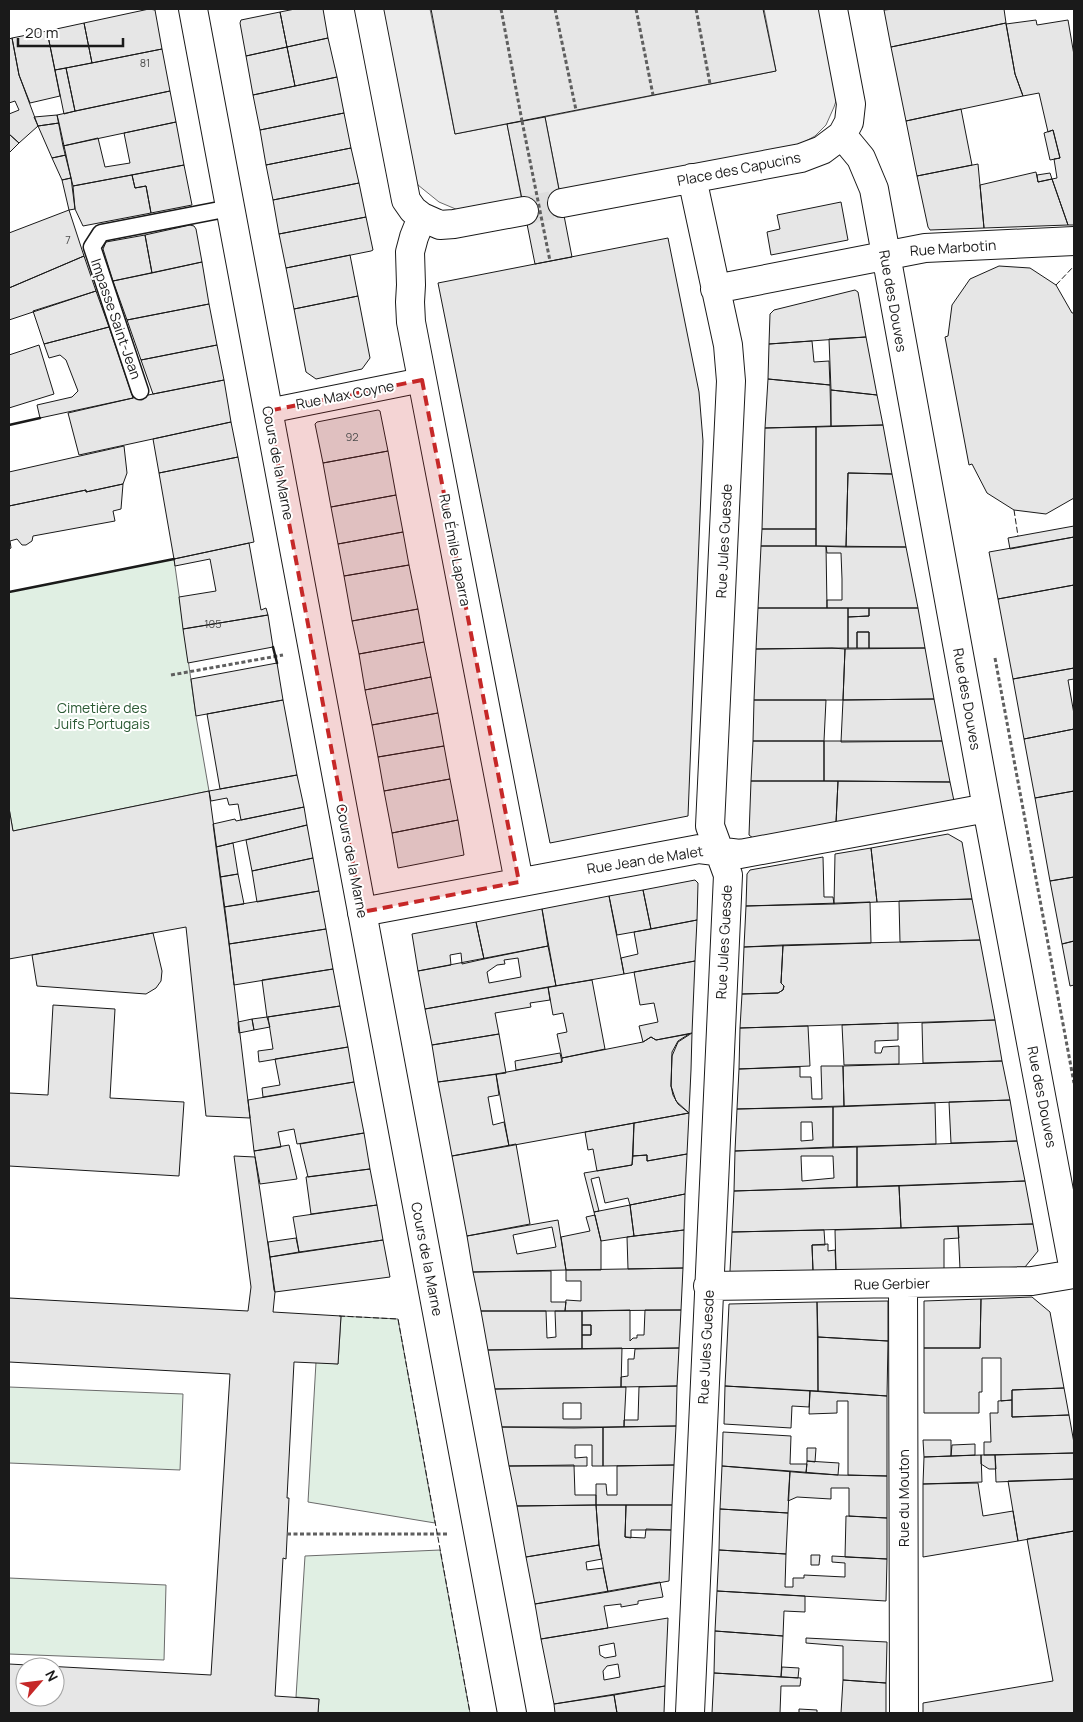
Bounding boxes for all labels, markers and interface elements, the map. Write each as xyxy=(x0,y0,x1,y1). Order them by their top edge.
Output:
scale bar xyxy=(18,15,122,47)
text: 20 m xyxy=(25,22,58,43)
house number: 81 xyxy=(140,55,150,70)
street label: Place des Capucins xyxy=(675,147,802,190)
house number: 7 xyxy=(65,232,71,247)
street label: Rue Marbotin xyxy=(909,235,997,260)
street label: Rue des Douves xyxy=(875,248,912,353)
street label: Impasse Saint-Jean xyxy=(87,256,146,382)
street label: Rue Max Coyne xyxy=(294,376,396,413)
street label: Cours de la Marne xyxy=(258,404,299,522)
house number: 92 xyxy=(345,429,359,444)
street label: Rue Jules Guesde xyxy=(711,483,736,599)
street label: Rue Émile Laparra xyxy=(435,492,476,608)
house number: 105 xyxy=(204,616,222,631)
street label: Rue des Douves xyxy=(949,646,986,751)
park label: Cimetière des Juifs Portugais xyxy=(54,698,150,733)
street label: Cours de la Marne xyxy=(332,802,373,920)
street label: Rue Jean de Malet xyxy=(585,841,705,878)
street label: Rue Jules Guesde xyxy=(711,884,736,1000)
street label: Rue des Douves xyxy=(1023,1044,1062,1149)
street label: Cours de la Marne xyxy=(407,1200,448,1318)
street label: Rue Gerbier xyxy=(854,1273,930,1294)
street label: Rue Jules Guesde xyxy=(693,1289,718,1405)
street label: Rue du Mouton xyxy=(894,1449,913,1547)
north arrow xyxy=(15,1657,65,1707)
text: N xyxy=(41,1667,63,1685)

